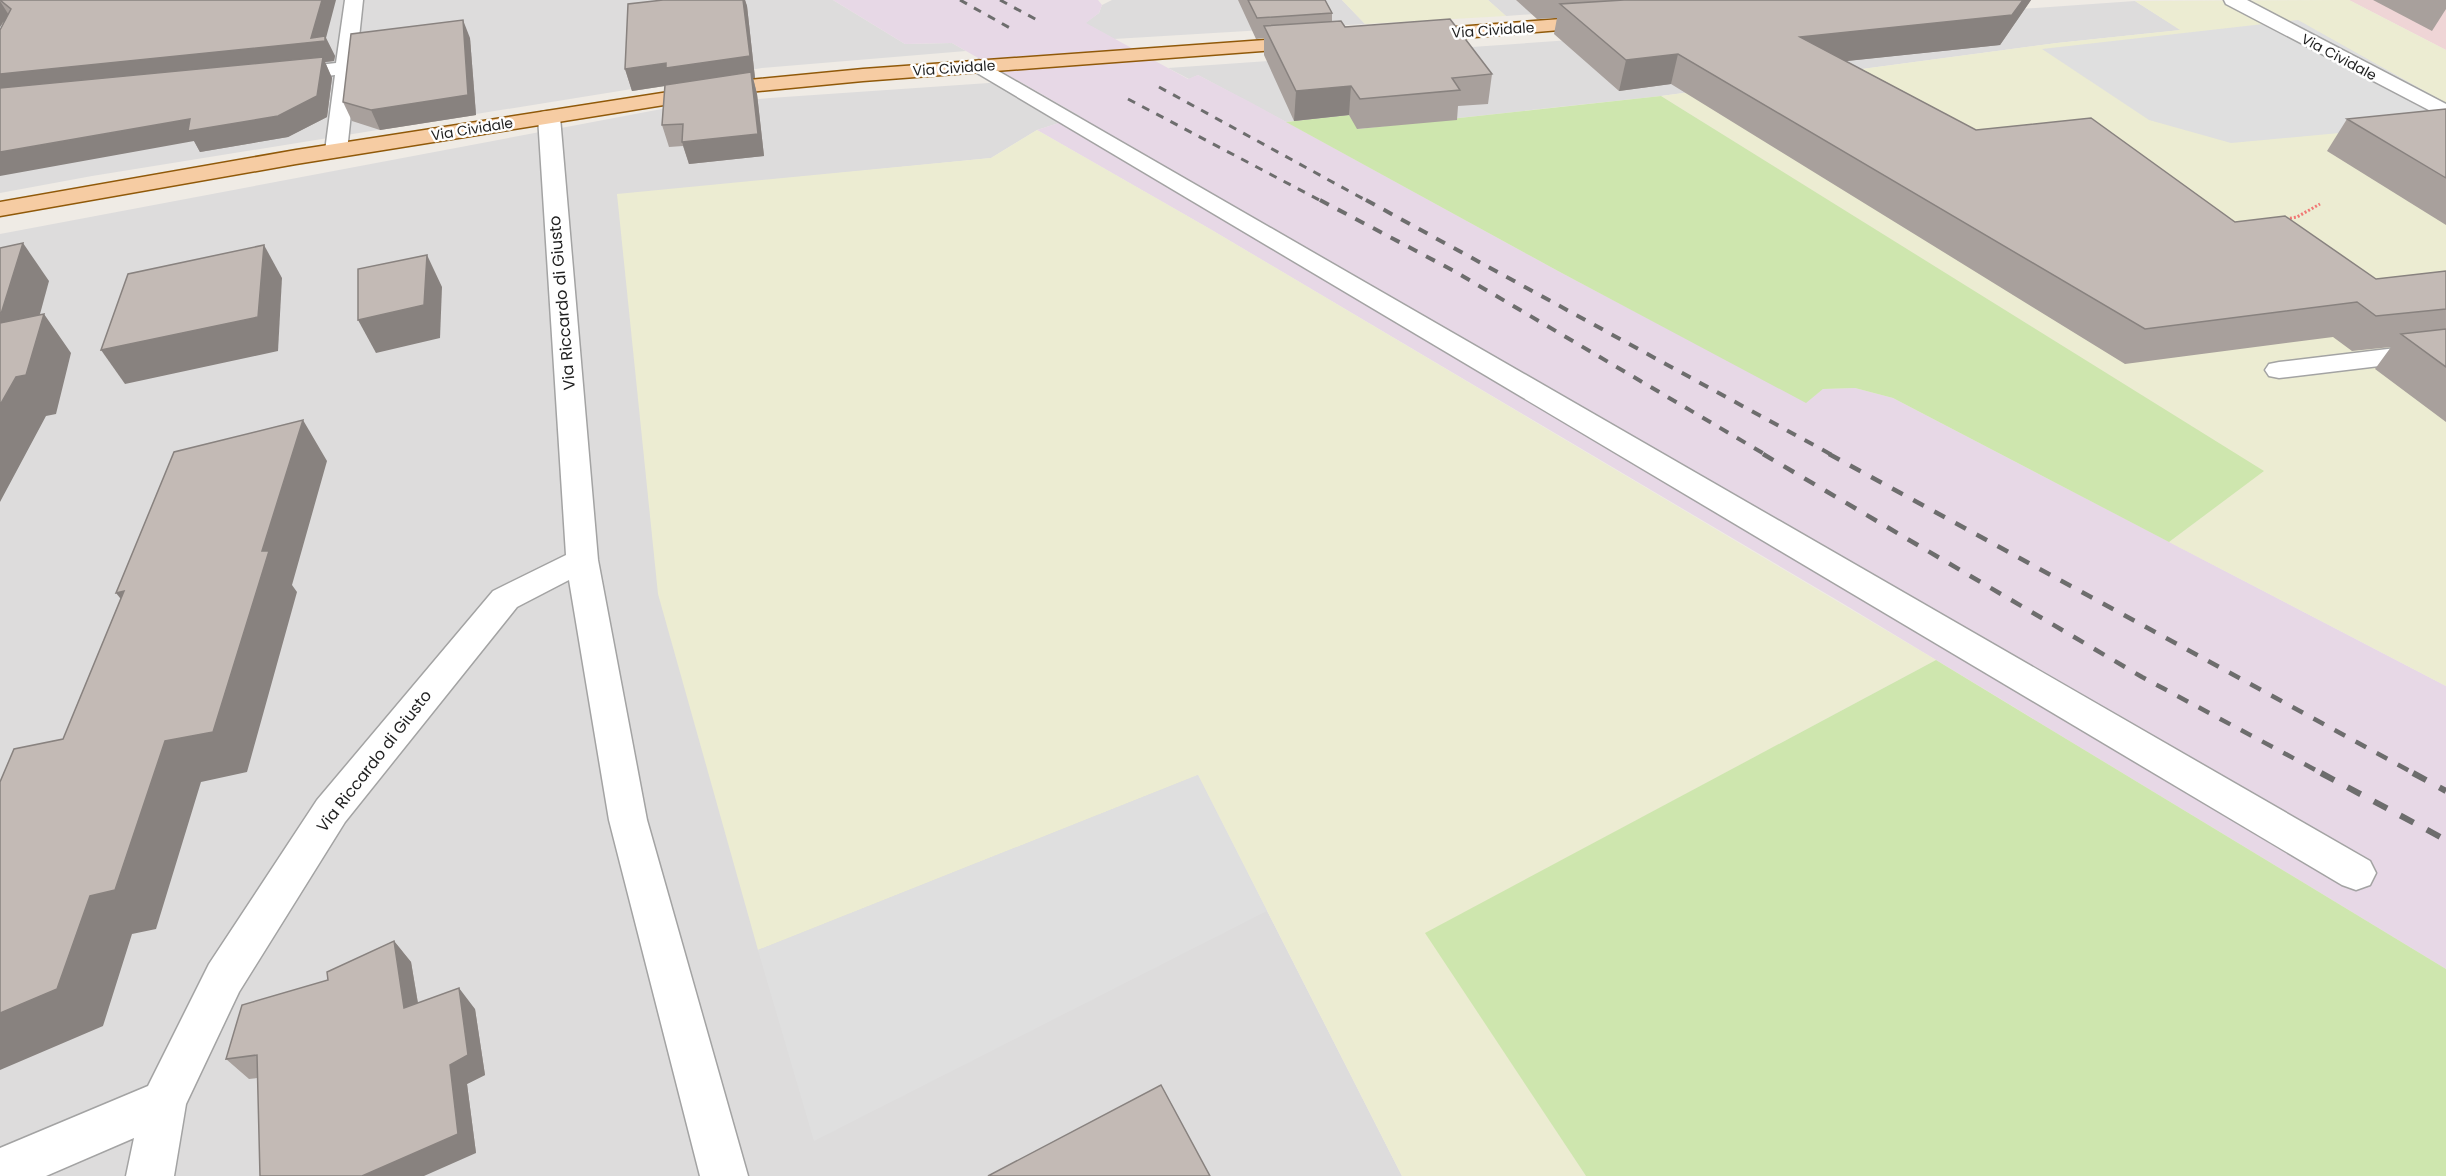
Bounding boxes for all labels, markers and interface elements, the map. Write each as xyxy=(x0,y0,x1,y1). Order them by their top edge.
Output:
street label: Via Cividale xyxy=(1451,17,1535,43)
street label: Via Cividale xyxy=(2298,29,2380,85)
street label: Via Cividale xyxy=(912,55,996,81)
street label: Via Cividale xyxy=(430,113,515,145)
street label: Via Riccardo di Giusto xyxy=(543,215,581,391)
street label: Via Riccardo di Giusto xyxy=(311,685,437,837)

